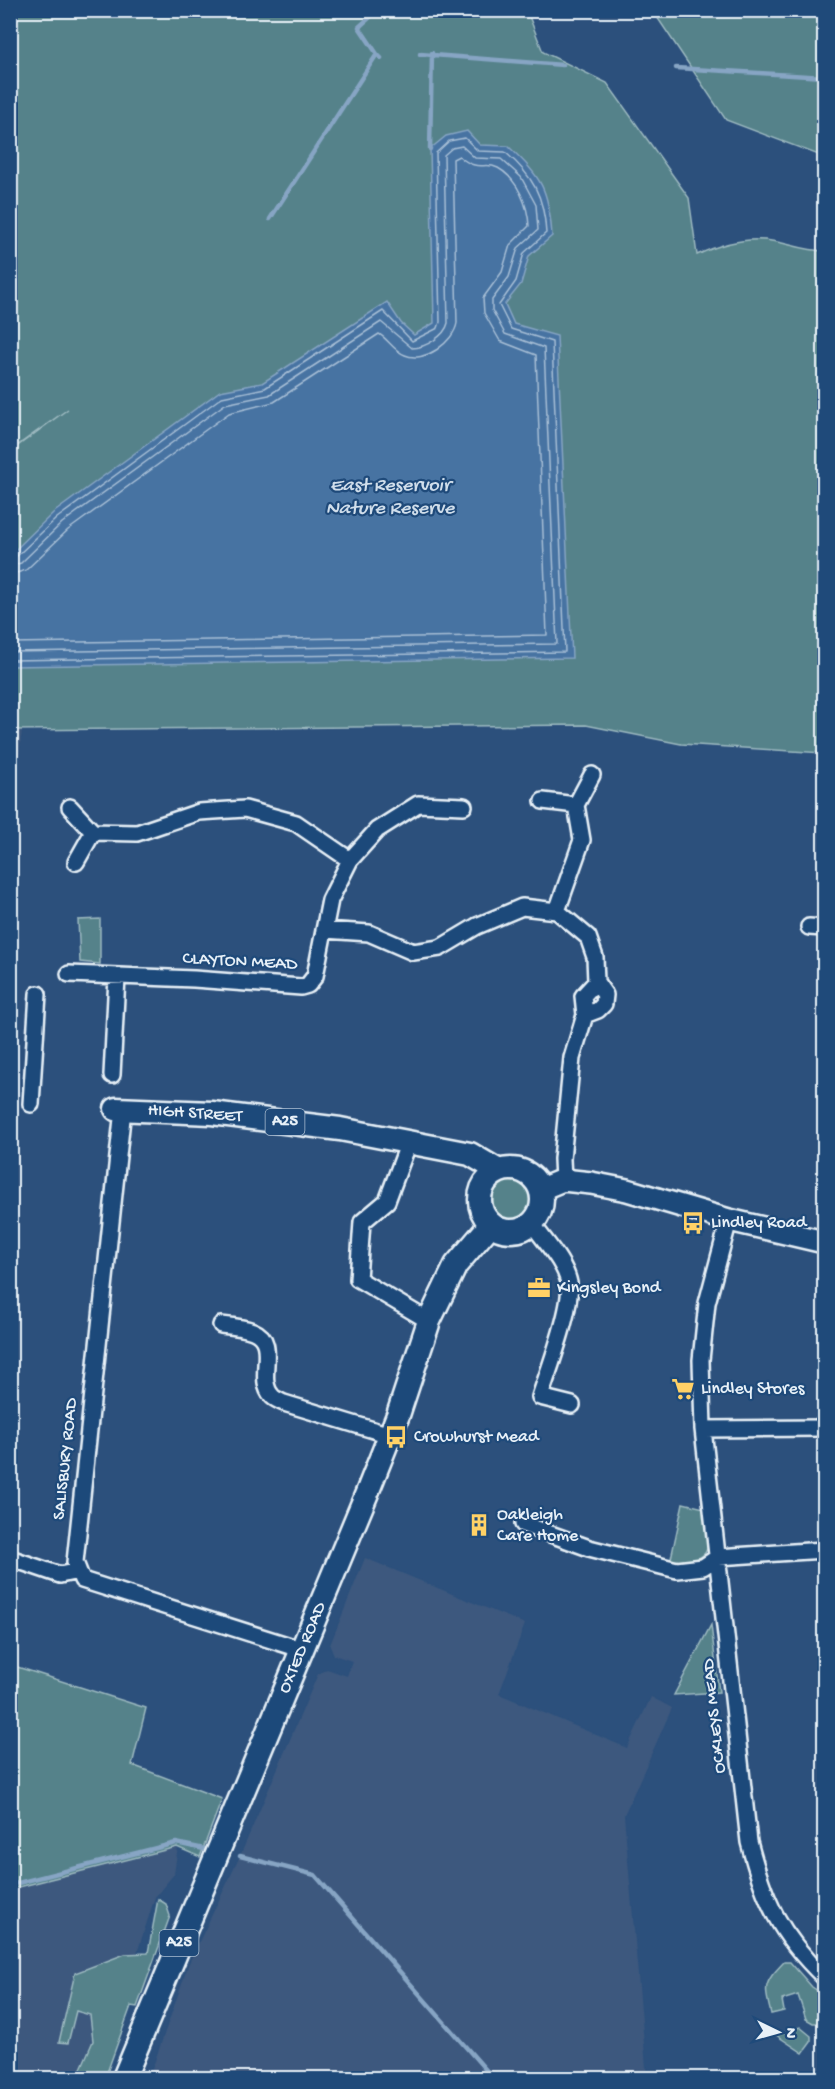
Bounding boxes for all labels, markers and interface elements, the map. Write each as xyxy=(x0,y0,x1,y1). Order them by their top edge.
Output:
water label: East Reservoir Nature Reserve xyxy=(326,475,455,521)
street label: CLAYTON MEAD xyxy=(182,949,298,976)
street label: HIGH STREET xyxy=(147,1100,244,1128)
road number: A25 xyxy=(266,1109,304,1135)
bus stop icon: Lindley Road xyxy=(680,1210,706,1236)
place label: Lindley Road xyxy=(711,1213,808,1234)
office icon: Kingsley Bond xyxy=(526,1275,552,1301)
place label: Kingsley Bond xyxy=(557,1278,662,1299)
supermarket icon: Lindley Stores xyxy=(670,1376,696,1402)
place label: Lindley Stores xyxy=(701,1379,806,1400)
street label: SALISBURY ROAD xyxy=(49,1397,83,1521)
bus stop icon: Crowhurst Mead xyxy=(383,1424,409,1450)
place label: Crowhurst Mead xyxy=(414,1427,540,1448)
place label: Oakleigh Care Home xyxy=(497,1505,579,1547)
building icon: Oakleigh Care Home xyxy=(466,1512,492,1538)
street label: OXTED ROAD xyxy=(274,1599,332,1697)
street label: OCKLEYS MEAD xyxy=(699,1657,731,1774)
road number: A25 xyxy=(160,1930,198,1956)
north arrow xyxy=(748,2002,808,2062)
text: N xyxy=(779,2027,799,2040)

